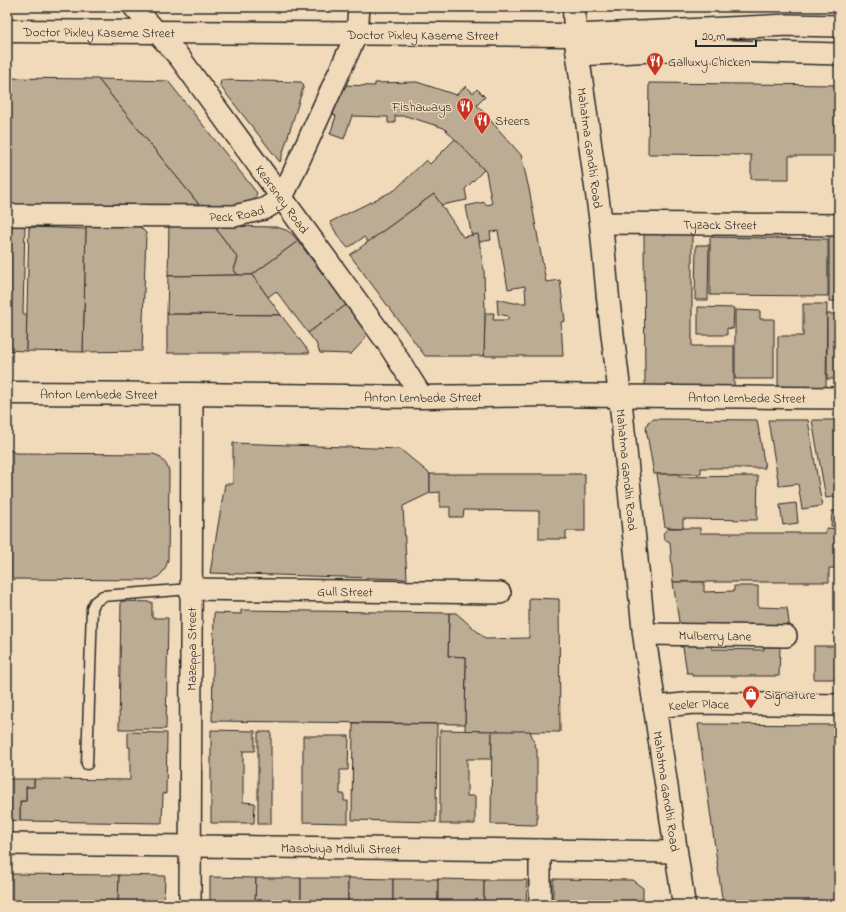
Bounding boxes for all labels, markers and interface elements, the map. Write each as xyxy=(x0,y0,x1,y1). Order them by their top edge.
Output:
scale bar xyxy=(696,22,756,48)
street label: Doctor Pixley Kaseme Street xyxy=(22,23,175,44)
street label: Doctor Pixley Kaseme Street xyxy=(346,26,499,46)
text: 20 m xyxy=(702,28,725,46)
restaurant icon: Galluxy Chicken xyxy=(645,51,665,76)
place label: Galluxy Chicken xyxy=(668,53,751,73)
street label: Mahatma Gandhi Road xyxy=(571,86,607,210)
restaurant icon: Fishaways xyxy=(455,96,475,121)
place label: Fishaways xyxy=(391,98,452,118)
restaurant icon: Steers xyxy=(472,110,492,135)
place label: Steers xyxy=(495,112,530,131)
street label: Kearsney Road xyxy=(250,162,313,239)
street label: Peck Road xyxy=(209,201,267,227)
street label: Tyzack Street xyxy=(683,216,758,236)
street label: Anton Lembede Street xyxy=(40,385,159,405)
street label: Anton Lembede Street xyxy=(364,388,483,408)
street label: Anton Lembede Street xyxy=(688,389,807,409)
street label: Mahatma Gandhi Road xyxy=(610,408,642,532)
street label: Gull Street xyxy=(317,583,374,602)
street label: Mazeppa Street xyxy=(183,607,202,691)
street label: Mulberry Lane xyxy=(678,626,752,647)
shop icon: Signature xyxy=(741,684,761,709)
place label: Signature xyxy=(764,686,816,706)
street label: Keeler Place xyxy=(668,695,730,716)
street label: Mahatma Gandhi Road xyxy=(647,730,684,854)
street label: Masobiya Mdluli Street xyxy=(281,839,402,860)

